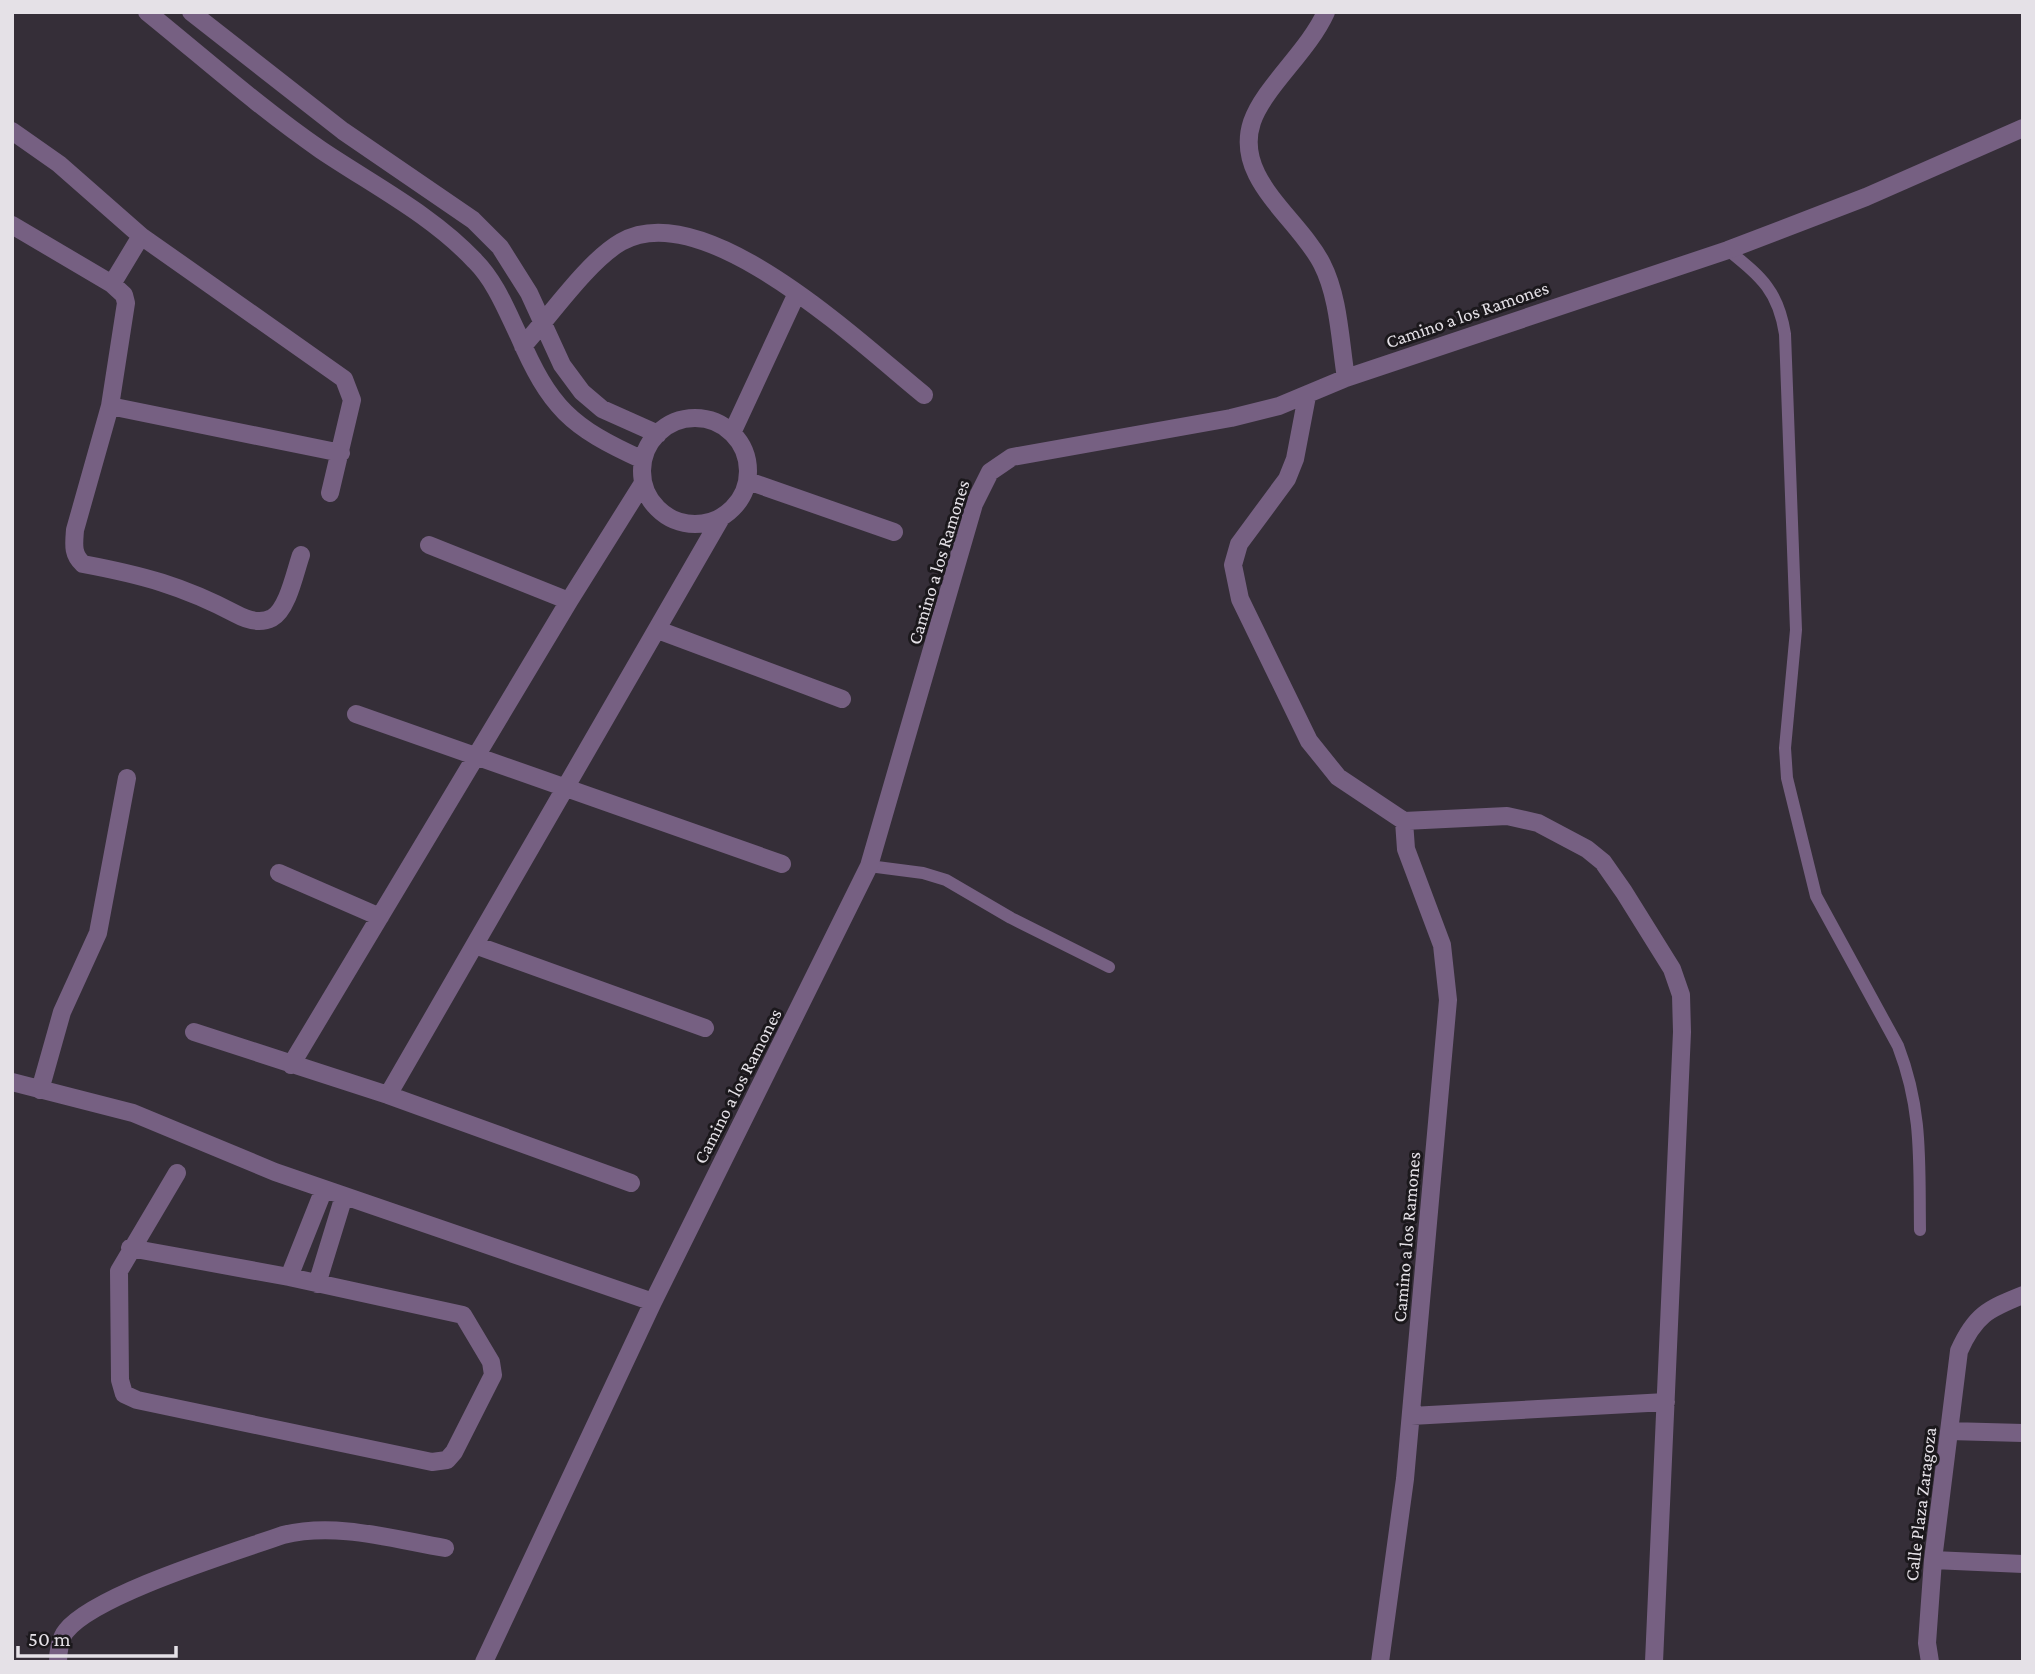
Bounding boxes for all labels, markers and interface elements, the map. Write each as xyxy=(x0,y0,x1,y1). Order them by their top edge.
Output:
street label: Camino a los Ramones xyxy=(1383,277,1551,352)
street label: Camino a los Ramones xyxy=(903,477,974,647)
street label: Camino a los Ramones xyxy=(689,1005,786,1167)
street label: Camino a los Ramones xyxy=(1389,1151,1424,1323)
street label: Calle Plaza Zaragoza xyxy=(1901,1426,1940,1582)
scale bar xyxy=(18,1614,175,1658)
text: 50 m xyxy=(28,1627,71,1651)

